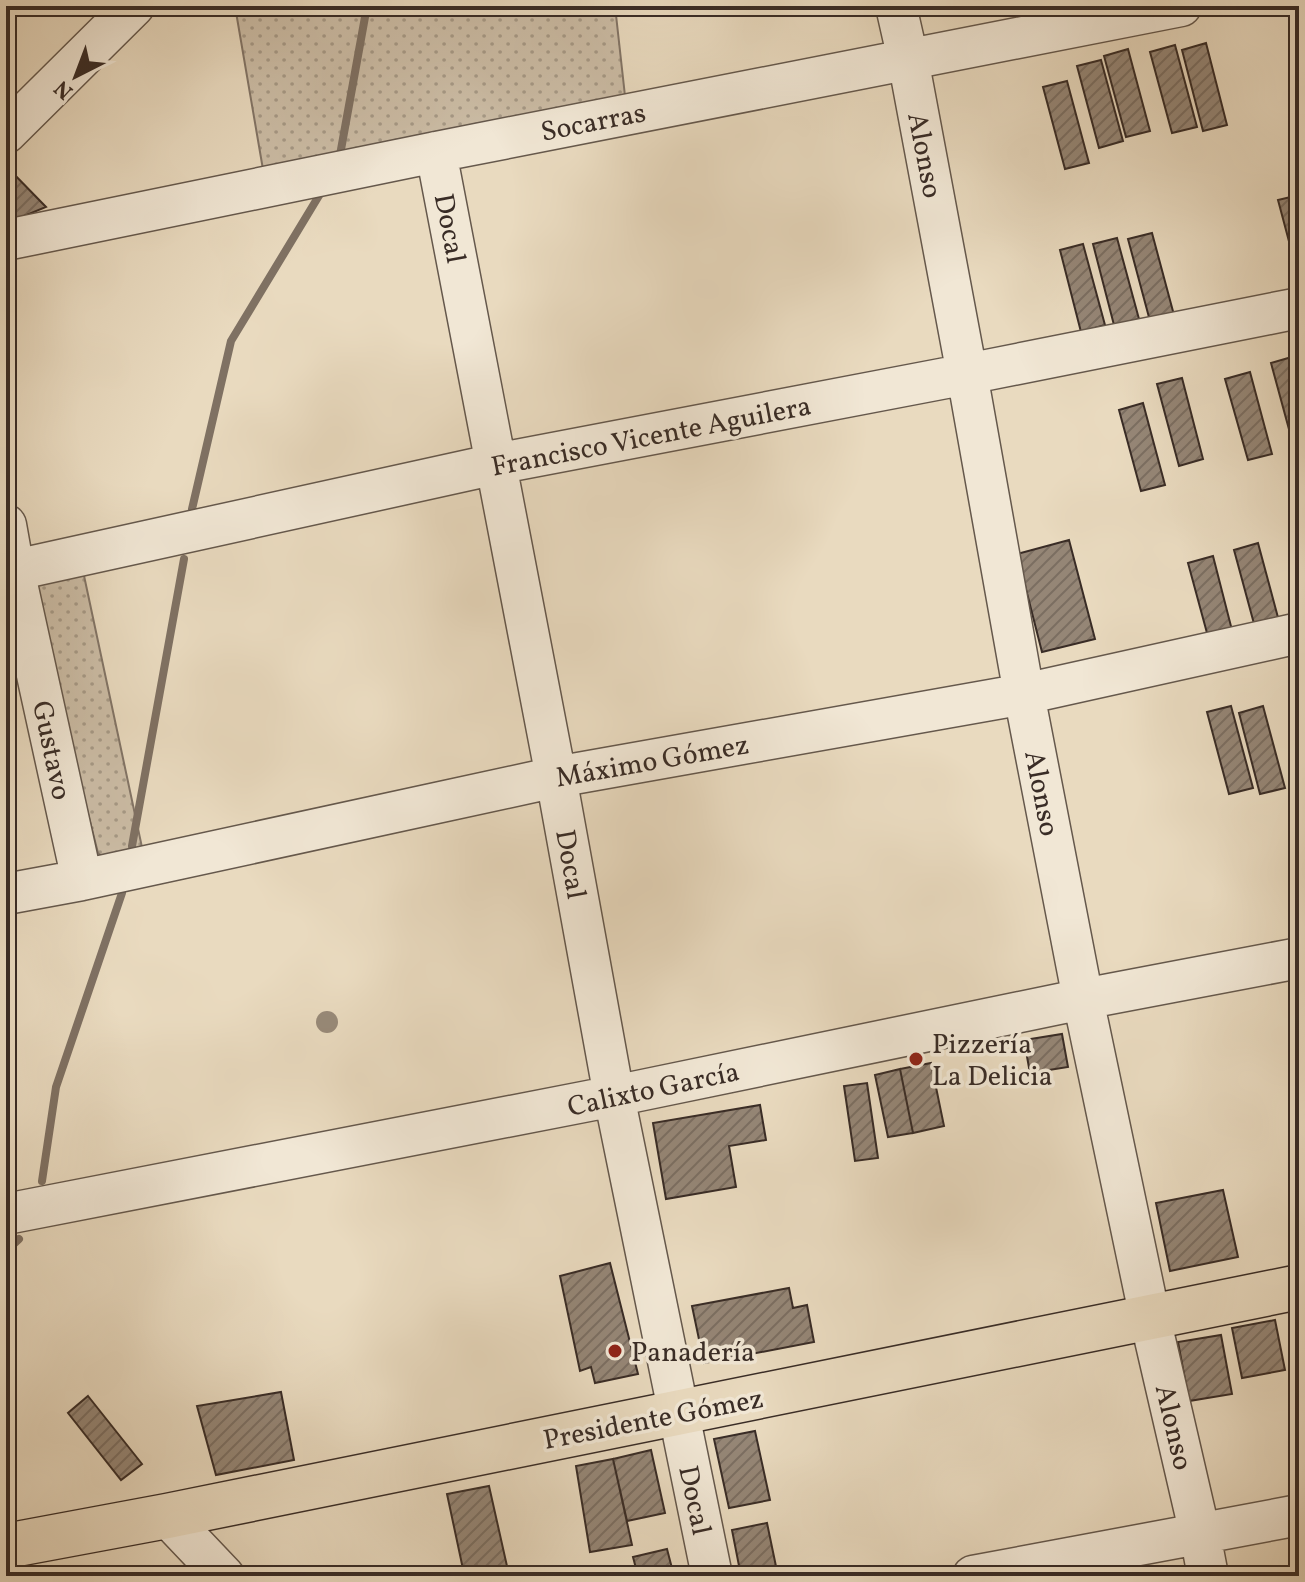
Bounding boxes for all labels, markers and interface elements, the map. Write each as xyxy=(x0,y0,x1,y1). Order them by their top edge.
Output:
north arrow xyxy=(36,36,116,116)
text: N xyxy=(48,72,81,106)
street label: Socarras xyxy=(538,94,649,153)
street label: Alonso xyxy=(896,109,951,202)
street label: Docal xyxy=(423,190,474,267)
street label: Francisco Vicente Aguilera xyxy=(488,387,815,488)
street label: Gustavo xyxy=(21,697,80,804)
street label: Máximo Gómez xyxy=(553,726,752,799)
street label: Alonso xyxy=(1013,747,1068,840)
street label: Docal xyxy=(544,826,595,902)
place label: Pizzería La Delicia xyxy=(932,1026,1053,1097)
marker: Pizzería La Delicia xyxy=(907,1050,925,1068)
street label: Calixto García xyxy=(564,1053,743,1128)
place label: Panadería xyxy=(631,1334,755,1373)
marker: Panadería xyxy=(606,1342,624,1360)
street label: Presidente Gómez xyxy=(540,1380,767,1461)
street label: Alonso xyxy=(1144,1381,1201,1474)
street label: Docal xyxy=(667,1462,720,1539)

